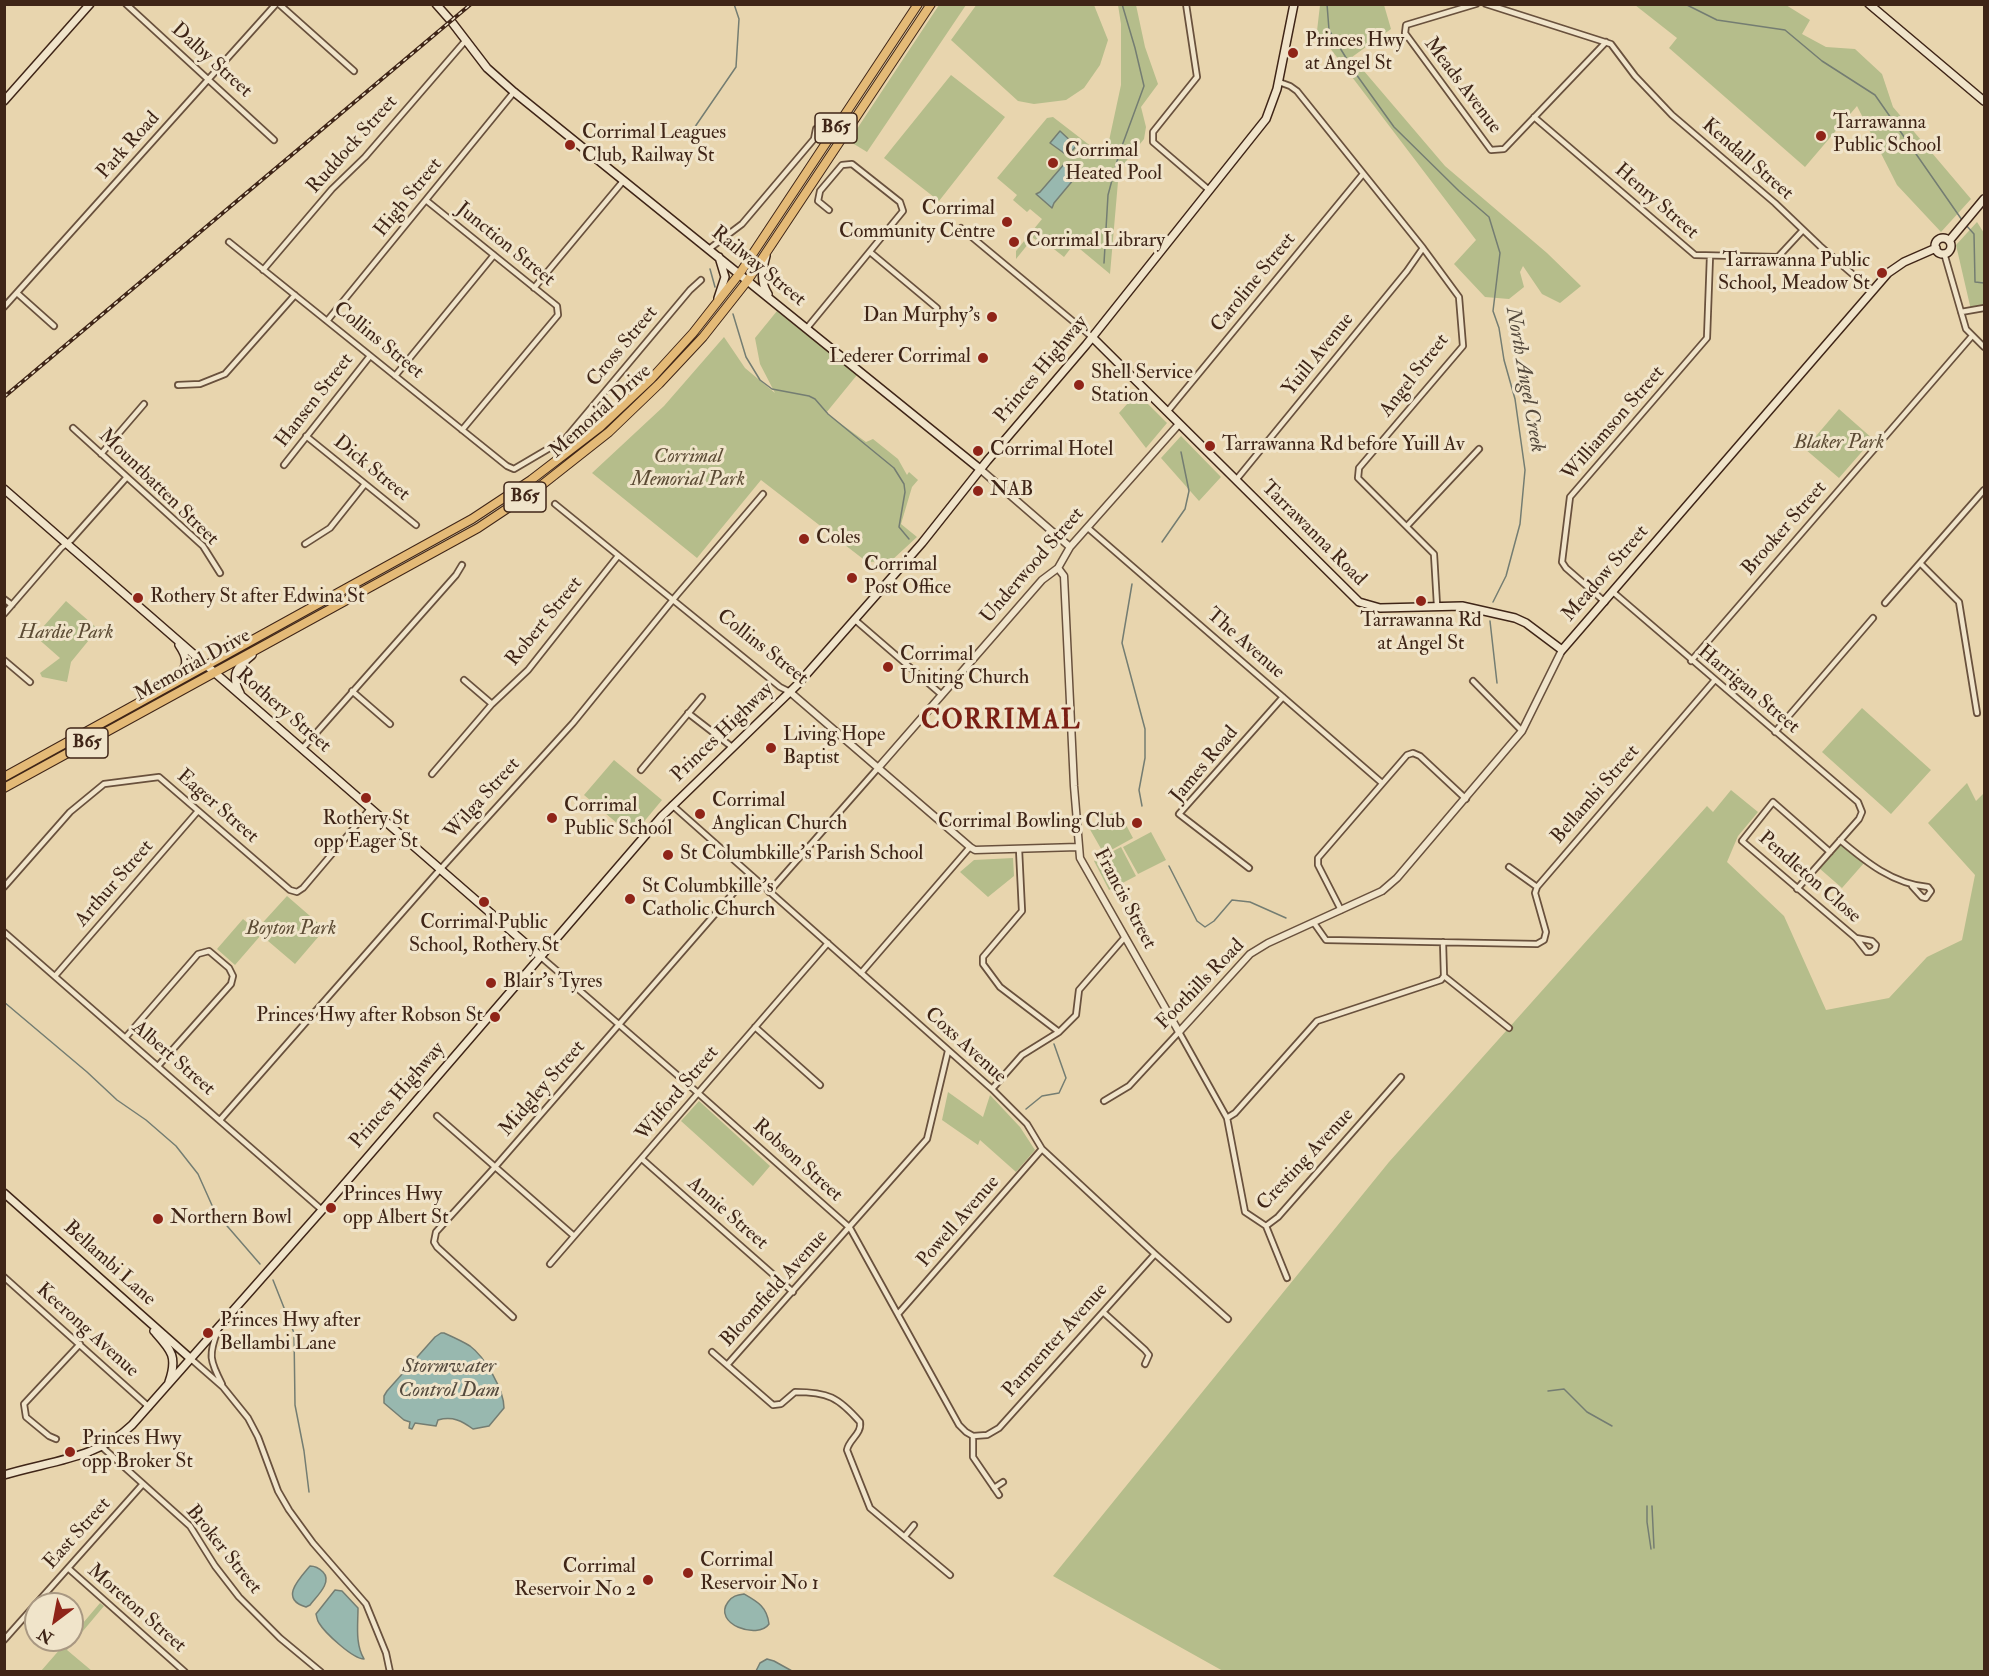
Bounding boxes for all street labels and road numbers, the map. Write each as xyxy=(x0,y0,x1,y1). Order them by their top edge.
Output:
street label: Dalby Street xyxy=(166,18,256,104)
street label: Meads Avenue xyxy=(1418,33,1506,139)
street label: Ruddock Street xyxy=(303,91,403,199)
street label: Park Road xyxy=(93,107,165,185)
road number: B65 xyxy=(815,113,857,143)
street label: Kendall Street xyxy=(1696,114,1798,206)
street label: High Street xyxy=(370,154,448,242)
street label: Henry Street xyxy=(1609,159,1703,245)
street label: Junction Street xyxy=(451,198,559,292)
street label: Railway Street xyxy=(706,222,810,312)
street label: Caroline Street xyxy=(1207,228,1301,338)
street label: Collins Street xyxy=(328,297,428,385)
street label: Cross Street xyxy=(582,302,664,392)
street label: Yuill Avenue xyxy=(1278,309,1360,401)
street label: Princes Highway xyxy=(990,311,1094,429)
street label: Angel Street xyxy=(1375,330,1455,422)
street label: Hansen Street xyxy=(271,349,359,453)
street label: Memorial Drive xyxy=(545,360,657,464)
street label: Williamson Street xyxy=(1558,362,1670,486)
street label: Mountbatten Street xyxy=(93,425,223,551)
street label: Dick Street xyxy=(328,431,414,507)
street label: Tarrawanna Road xyxy=(1255,476,1371,592)
street label: Brooker Street xyxy=(1738,477,1832,581)
road number: B65 xyxy=(504,482,546,512)
street label: Underwood Street xyxy=(976,503,1090,629)
street label: Meadow Street xyxy=(1558,521,1654,627)
street label: Robert Street xyxy=(502,572,588,672)
street label: The Avenue xyxy=(1201,604,1289,684)
street label: Collins Street xyxy=(712,605,812,691)
street label: Memorial Drive xyxy=(131,624,255,708)
street label: Harrigan Street xyxy=(1692,640,1804,740)
street label: Rothery Street xyxy=(231,663,335,759)
street label: Princes Highway xyxy=(667,678,779,788)
street label: James Road xyxy=(1166,722,1244,808)
road number: B65 xyxy=(66,728,108,758)
street label: Bellambi Street xyxy=(1547,741,1645,849)
street label: Wilga Street xyxy=(440,753,526,845)
street label: Eager Street xyxy=(171,765,263,849)
street label: Pendleton Close xyxy=(1753,827,1865,929)
street label: Arthur Street xyxy=(71,836,159,932)
street label: Francis Street xyxy=(1087,845,1161,953)
street label: Foothills Road xyxy=(1152,935,1250,1035)
street label: Coxs Avenue xyxy=(919,1003,1011,1089)
street label: Albert Street xyxy=(127,1016,219,1102)
street label: Midgley Street xyxy=(495,1036,591,1142)
street label: Princes Highway xyxy=(345,1038,451,1154)
street label: Wilford Street xyxy=(631,1042,725,1146)
street label: Cresting Avenue xyxy=(1253,1104,1359,1216)
street label: Robson Street xyxy=(747,1114,847,1208)
street label: Powell Avenue xyxy=(913,1171,1005,1273)
street label: Annie Street xyxy=(682,1172,772,1256)
street label: Bellambi Lane xyxy=(58,1216,160,1312)
street label: Bloomfield Avenue xyxy=(716,1226,834,1352)
street label: Keerong Avenue xyxy=(31,1279,143,1383)
street label: Parmenter Avenue xyxy=(998,1279,1114,1403)
street label: East Street xyxy=(40,1493,116,1575)
street label: Broker Street xyxy=(180,1501,266,1599)
street label: Moreton Street xyxy=(82,1560,190,1658)

